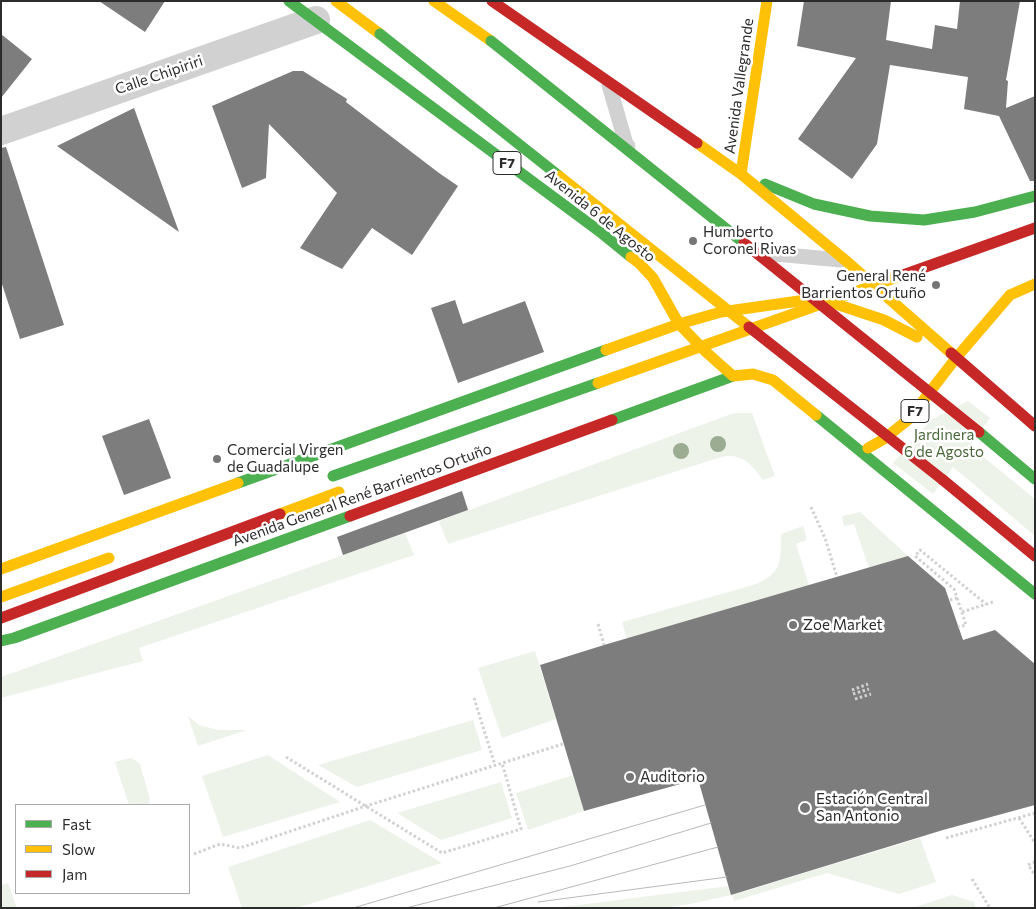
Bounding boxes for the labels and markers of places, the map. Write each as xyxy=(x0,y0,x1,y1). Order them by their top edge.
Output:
place label: Humberto Coronel Rivas xyxy=(703,223,796,258)
marker: Humberto Coronel Rivas xyxy=(687,235,699,247)
place label: General René Barrientos Ortuño xyxy=(801,267,926,302)
marker: General René Barrientos Ortuño xyxy=(930,279,942,291)
place label: Comercial Virgen de Guadalupe xyxy=(227,441,343,476)
marker: Comercial Virgen de Guadalupe xyxy=(211,453,223,465)
place label: Zoe Market xyxy=(803,616,883,634)
marker: Zoe Market xyxy=(787,619,799,631)
place label: Auditorio xyxy=(640,768,705,786)
marker: Auditorio xyxy=(624,771,636,783)
place label: Estación Central San Antonio xyxy=(816,790,928,825)
marker: Estación Central San Antonio xyxy=(798,801,812,815)

